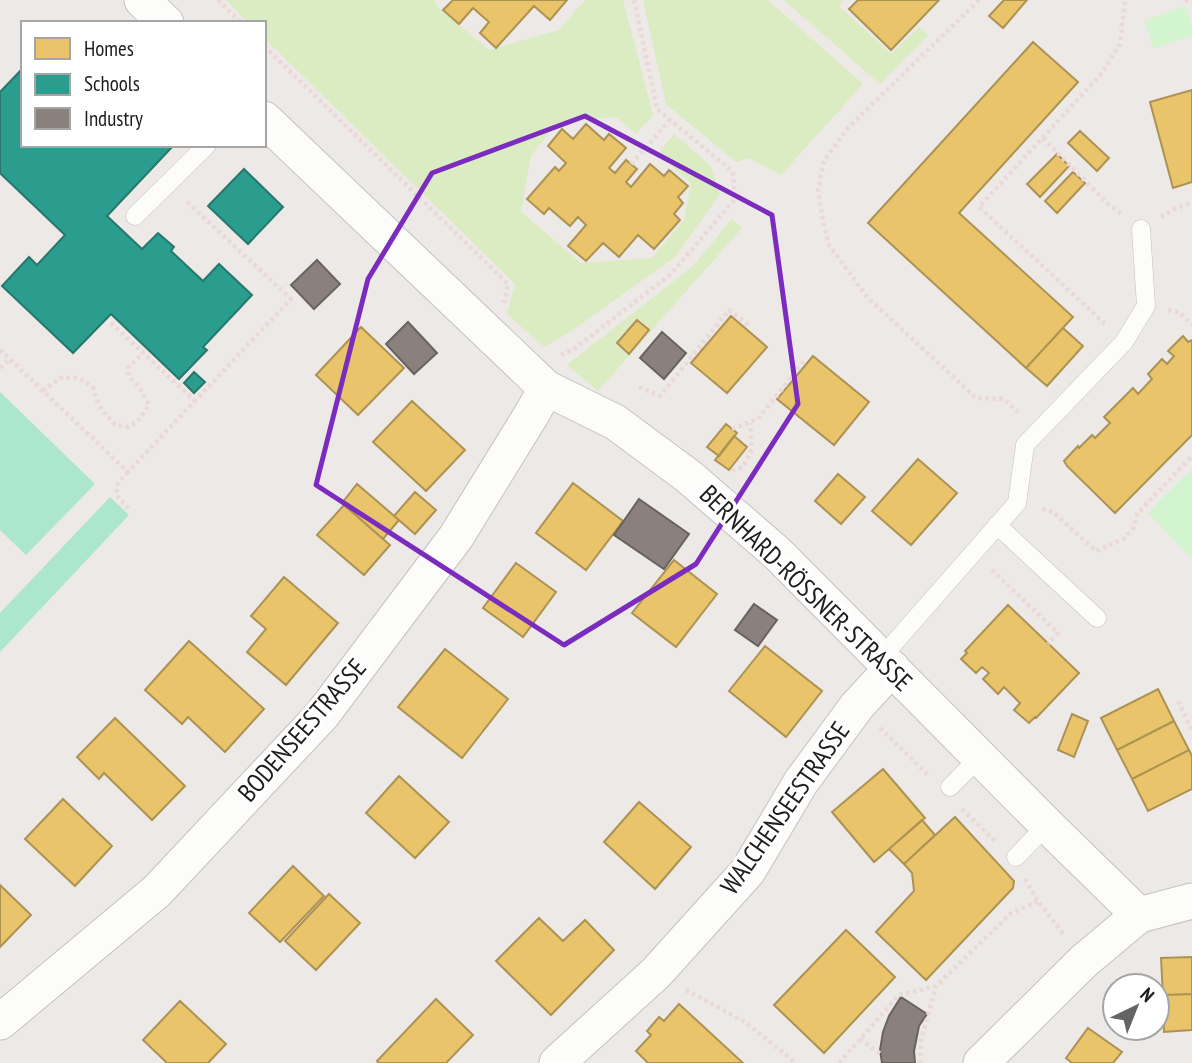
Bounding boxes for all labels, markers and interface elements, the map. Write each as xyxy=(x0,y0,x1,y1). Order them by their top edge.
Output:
legend xyxy=(21,21,266,147)
text: Homes xyxy=(84,35,134,62)
text: Schools xyxy=(84,70,140,97)
text: Industry xyxy=(84,105,143,132)
street label: BERNHARD-RÖSSNER-STRASSE xyxy=(693,478,920,698)
street label: BODENSEESTRASSE xyxy=(230,651,373,808)
street label: WALCHENSEESTRASSE xyxy=(713,715,856,900)
north arrow xyxy=(1101,972,1171,1042)
text: N xyxy=(1136,982,1160,1007)

